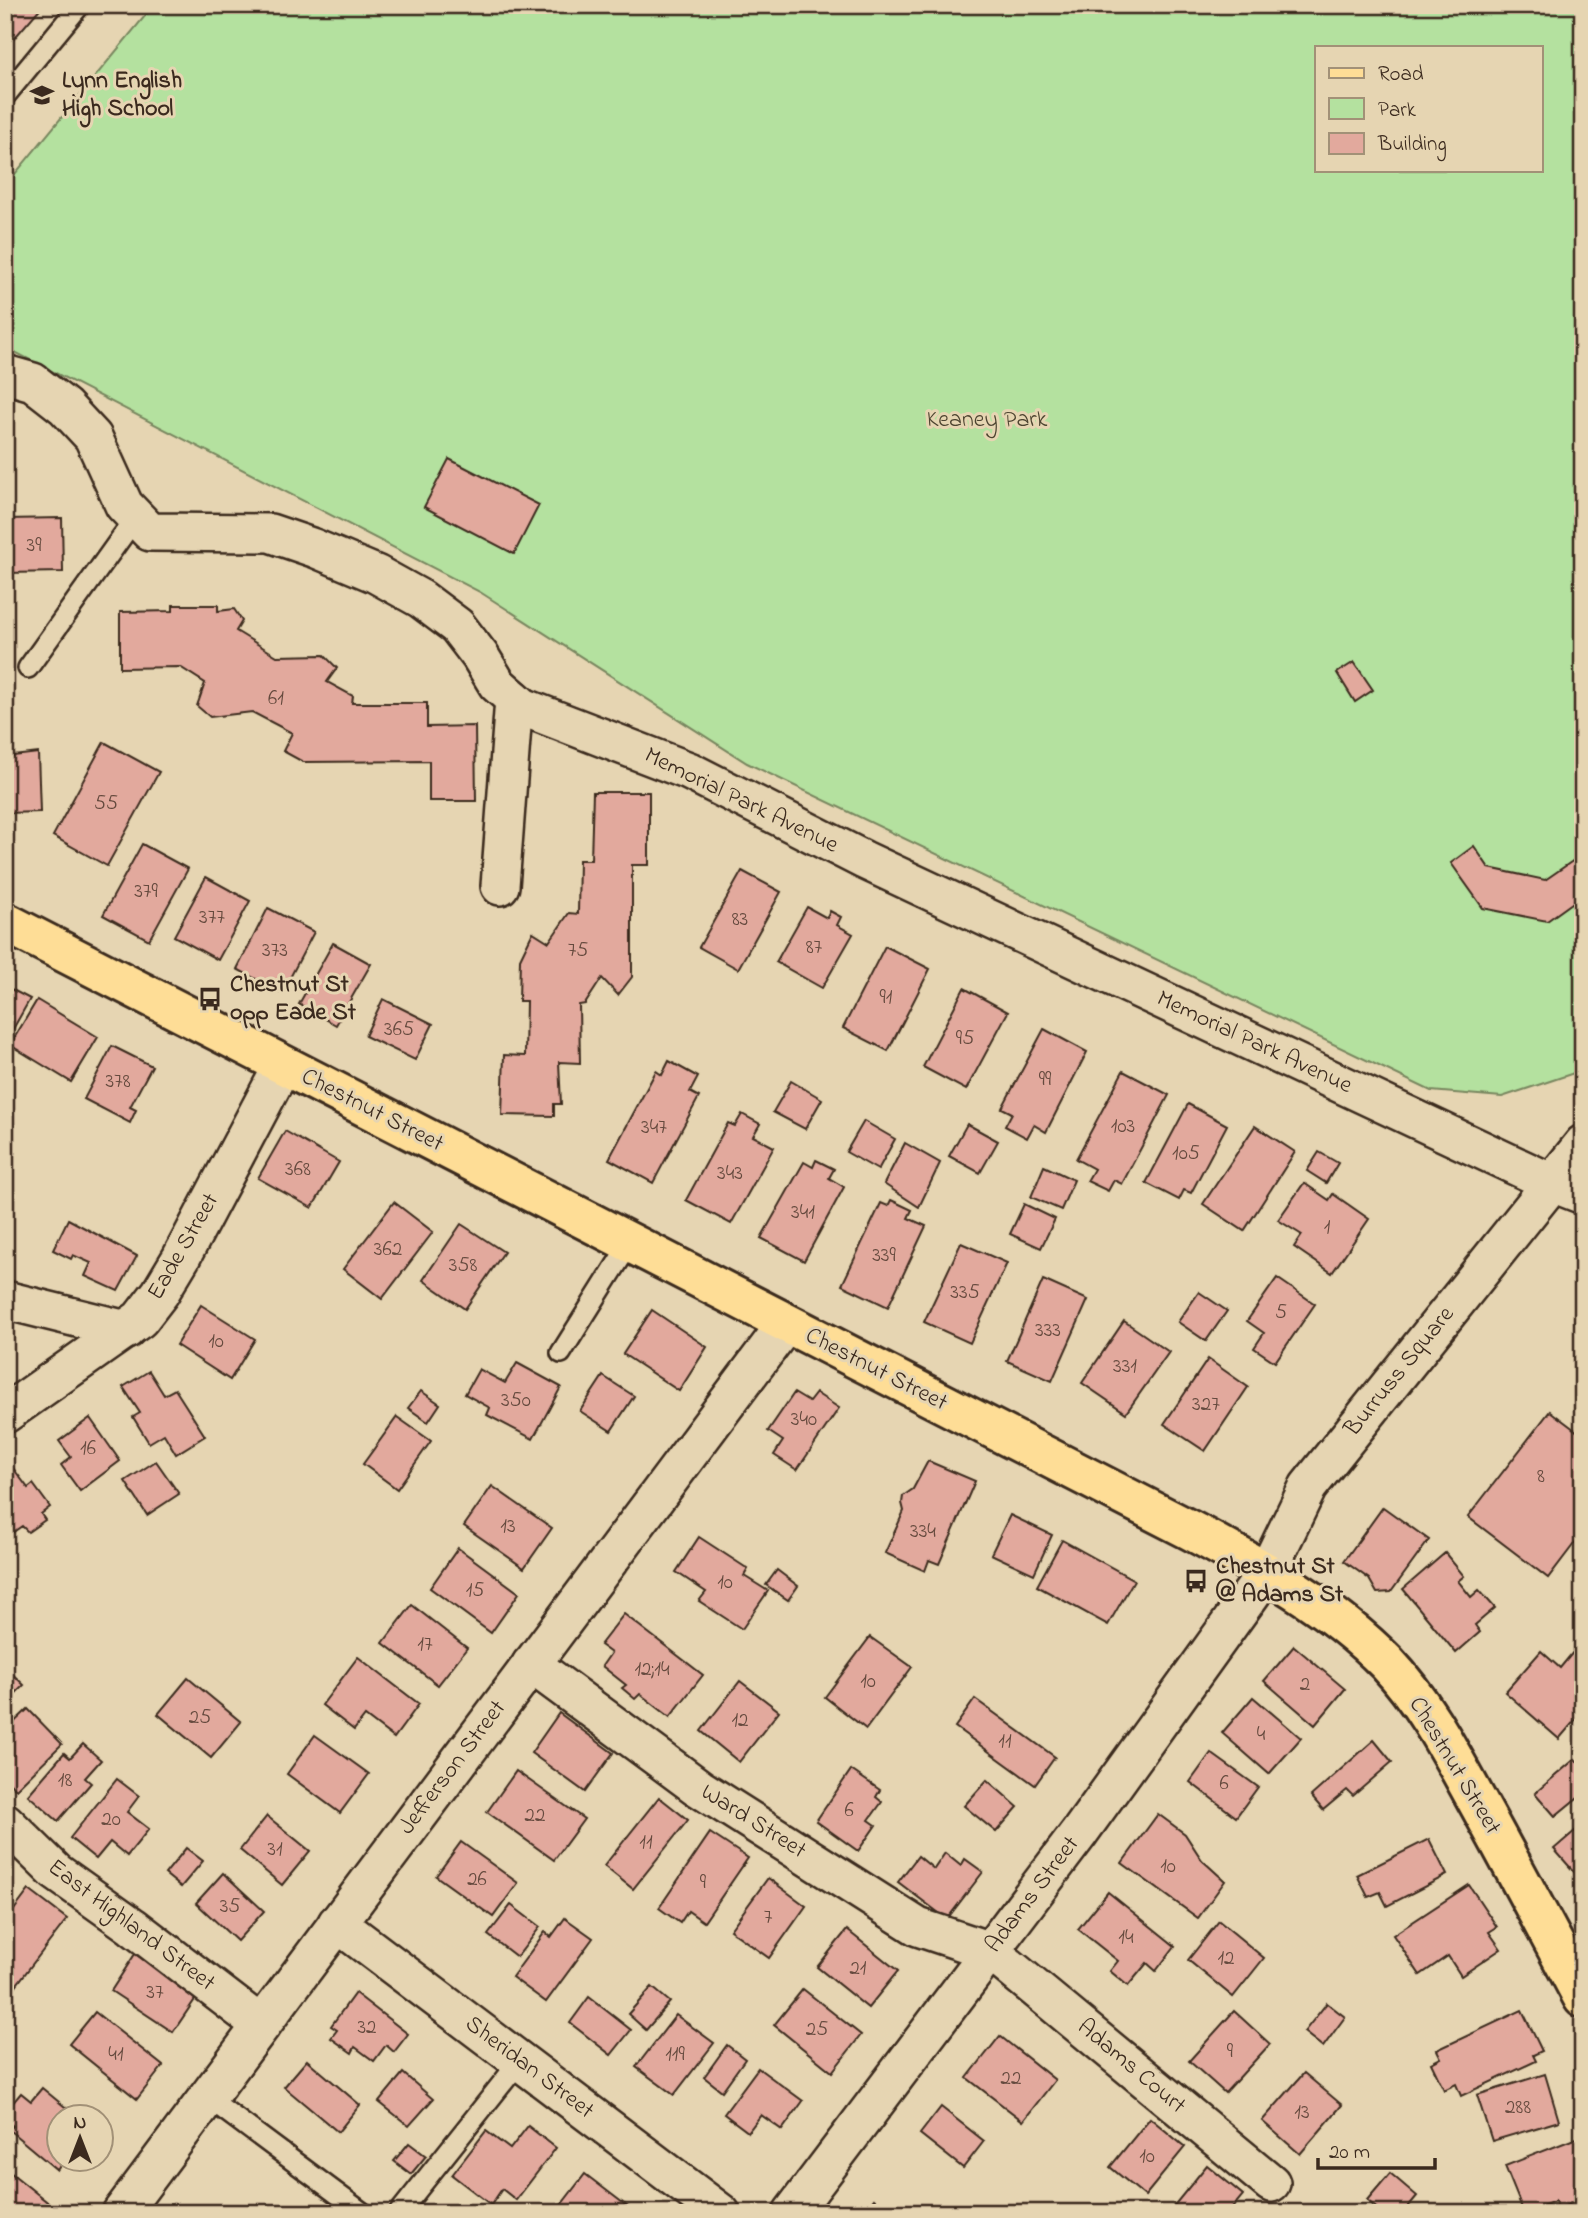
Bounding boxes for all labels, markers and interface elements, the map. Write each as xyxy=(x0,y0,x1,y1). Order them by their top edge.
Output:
legend xyxy=(1315,46,1542,172)
text: Road xyxy=(1378,60,1424,90)
place label: Lynn English High School xyxy=(62,64,182,128)
school or university icon: Lynn English High School xyxy=(28,81,56,109)
text: Park xyxy=(1378,96,1417,126)
text: Building xyxy=(1377,130,1447,162)
park label: Keaney Park xyxy=(927,403,1048,439)
house number: 39 xyxy=(27,531,42,561)
house number: 61 xyxy=(268,684,284,714)
street label: Memorial Park Avenue xyxy=(638,739,844,863)
house number: 55 xyxy=(94,789,118,819)
house number: 379 xyxy=(134,877,158,907)
house number: 377 xyxy=(199,903,225,933)
house number: 83 xyxy=(732,905,748,935)
house number: 87 xyxy=(806,933,823,963)
house number: 373 xyxy=(262,936,288,966)
house number: 75 xyxy=(568,936,588,966)
place label: Chestnut St opp Eade St xyxy=(230,968,357,1031)
street label: Memorial Park Avenue xyxy=(1150,982,1358,1104)
house number: 91 xyxy=(880,983,893,1013)
bus stop icon: Chestnut St opp Eade St xyxy=(196,985,224,1013)
house number: 365 xyxy=(384,1015,414,1045)
house number: 95 xyxy=(956,1024,974,1054)
street label: Chestnut Street xyxy=(295,1060,449,1162)
house number: 99 xyxy=(1039,1065,1052,1095)
house number: 378 xyxy=(105,1067,131,1097)
house number: 103 xyxy=(1111,1112,1135,1142)
house number: 347 xyxy=(641,1113,667,1143)
house number: 105 xyxy=(1172,1139,1200,1169)
house number: 368 xyxy=(285,1155,311,1185)
house number: 343 xyxy=(717,1159,743,1189)
street label: Eade Street xyxy=(139,1187,229,1307)
house number: 341 xyxy=(791,1198,815,1228)
house number: 1 xyxy=(1324,1213,1331,1243)
house number: 362 xyxy=(374,1235,402,1265)
house number: 339 xyxy=(872,1241,897,1271)
house number: 358 xyxy=(449,1251,477,1281)
house number: 335 xyxy=(950,1278,980,1308)
house number: 5 xyxy=(1275,1298,1287,1328)
street label: Burruss Square xyxy=(1336,1299,1464,1446)
house number: 333 xyxy=(1035,1316,1061,1346)
street label: Chestnut Street xyxy=(799,1319,953,1421)
house number: 10 xyxy=(208,1327,224,1357)
house number: 331 xyxy=(1113,1352,1137,1382)
house number: 350 xyxy=(501,1386,531,1416)
house number: 327 xyxy=(1192,1390,1220,1420)
house number: 340 xyxy=(791,1405,817,1435)
house number: 16 xyxy=(80,1434,96,1464)
house number: 8 xyxy=(1537,1462,1545,1492)
house number: 13 xyxy=(500,1512,516,1542)
house number: 334 xyxy=(910,1517,936,1547)
place label: Chestnut St @ Adams St xyxy=(1216,1550,1344,1613)
bus stop icon: Chestnut St @ Adams St xyxy=(1182,1567,1210,1595)
house number: 10 xyxy=(717,1568,733,1598)
house number: 15 xyxy=(466,1576,484,1606)
house number: 17 xyxy=(417,1630,433,1660)
house number: 12;14 xyxy=(634,1655,670,1685)
house number: 10 xyxy=(860,1667,876,1697)
house number: 2 xyxy=(1300,1670,1310,1700)
street label: Chestnut Street xyxy=(1399,1690,1509,1842)
street label: Jefferson Street xyxy=(391,1693,515,1843)
house number: 25 xyxy=(189,1703,211,1733)
house number: 12 xyxy=(731,1706,749,1736)
house number: 4 xyxy=(1257,1720,1266,1750)
house number: 11 xyxy=(998,1727,1012,1757)
house number: 18 xyxy=(58,1766,72,1796)
house number: 6 xyxy=(1219,1769,1229,1799)
street label: Ward Street xyxy=(693,1776,813,1868)
house number: 6 xyxy=(844,1796,854,1826)
house number: 22 xyxy=(525,1801,545,1831)
house number: 20 xyxy=(101,1805,121,1835)
house number: 11 xyxy=(639,1828,653,1858)
street label: Adams Street xyxy=(977,1829,1089,1961)
house number: 31 xyxy=(267,1835,283,1865)
street label: East Highland Street xyxy=(40,1851,222,2001)
house number: 10 xyxy=(1160,1852,1176,1882)
house number: 26 xyxy=(467,1865,487,1895)
house number: 9 xyxy=(700,1868,707,1898)
house number: 35 xyxy=(220,1892,240,1922)
house number: 7 xyxy=(764,1903,773,1933)
house number: 14 xyxy=(1118,1923,1134,1953)
house number: 12 xyxy=(1217,1944,1235,1974)
house number: 21 xyxy=(849,1954,867,1984)
house number: 37 xyxy=(146,1978,164,2008)
street label: Sheridan Street xyxy=(457,2008,601,2128)
street label: Adams Court xyxy=(1069,2011,1193,2123)
house number: 32 xyxy=(357,2013,377,2043)
house number: 25 xyxy=(806,2015,828,2045)
house number: 9 xyxy=(1227,2037,1234,2067)
house number: 41 xyxy=(108,2040,124,2070)
house number: 119 xyxy=(665,2040,686,2070)
house number: 22 xyxy=(1001,2064,1021,2094)
house number: 288 xyxy=(1505,2093,1531,2123)
house number: 13 xyxy=(1294,2098,1310,2128)
north arrow xyxy=(46,2102,116,2172)
text: N xyxy=(74,2110,87,2137)
scale bar xyxy=(1318,2127,1436,2171)
text: 20 m xyxy=(1329,2138,1370,2168)
house number: 10 xyxy=(1139,2142,1155,2172)

